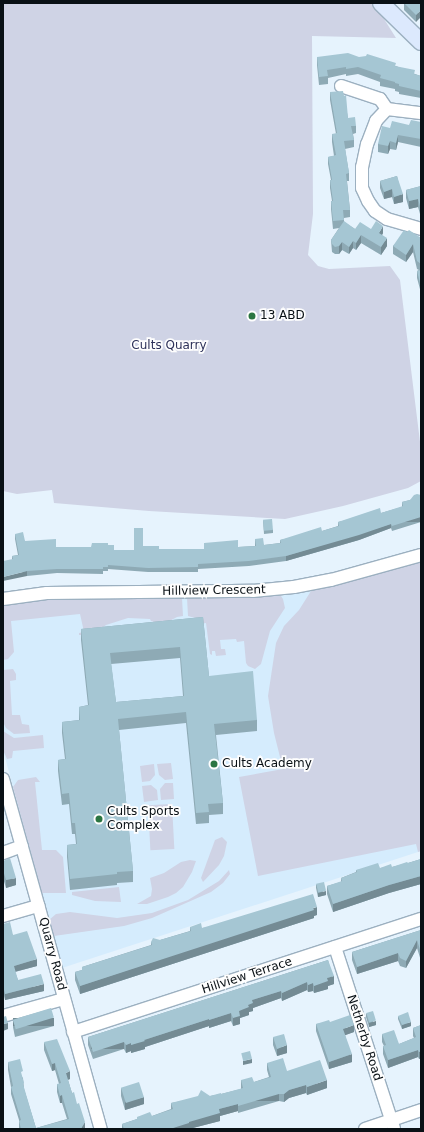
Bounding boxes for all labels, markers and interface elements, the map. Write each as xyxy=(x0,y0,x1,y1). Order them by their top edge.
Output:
place label: 13 ABD xyxy=(260,309,305,323)
marker: 13 ABD xyxy=(247,311,257,321)
park label: Cults Quarry xyxy=(131,339,207,353)
street label: Hillview Crescent xyxy=(162,583,266,599)
place label: Cults Academy xyxy=(222,757,312,771)
marker: Cults Academy xyxy=(209,759,219,769)
place label: Cults Sports Complex xyxy=(107,805,180,833)
marker: Cults Sports Complex xyxy=(94,814,104,824)
street label: Quarry Road xyxy=(35,916,69,992)
street label: Hillview Terrace xyxy=(200,955,294,997)
street label: Netherby Road xyxy=(343,993,385,1083)

